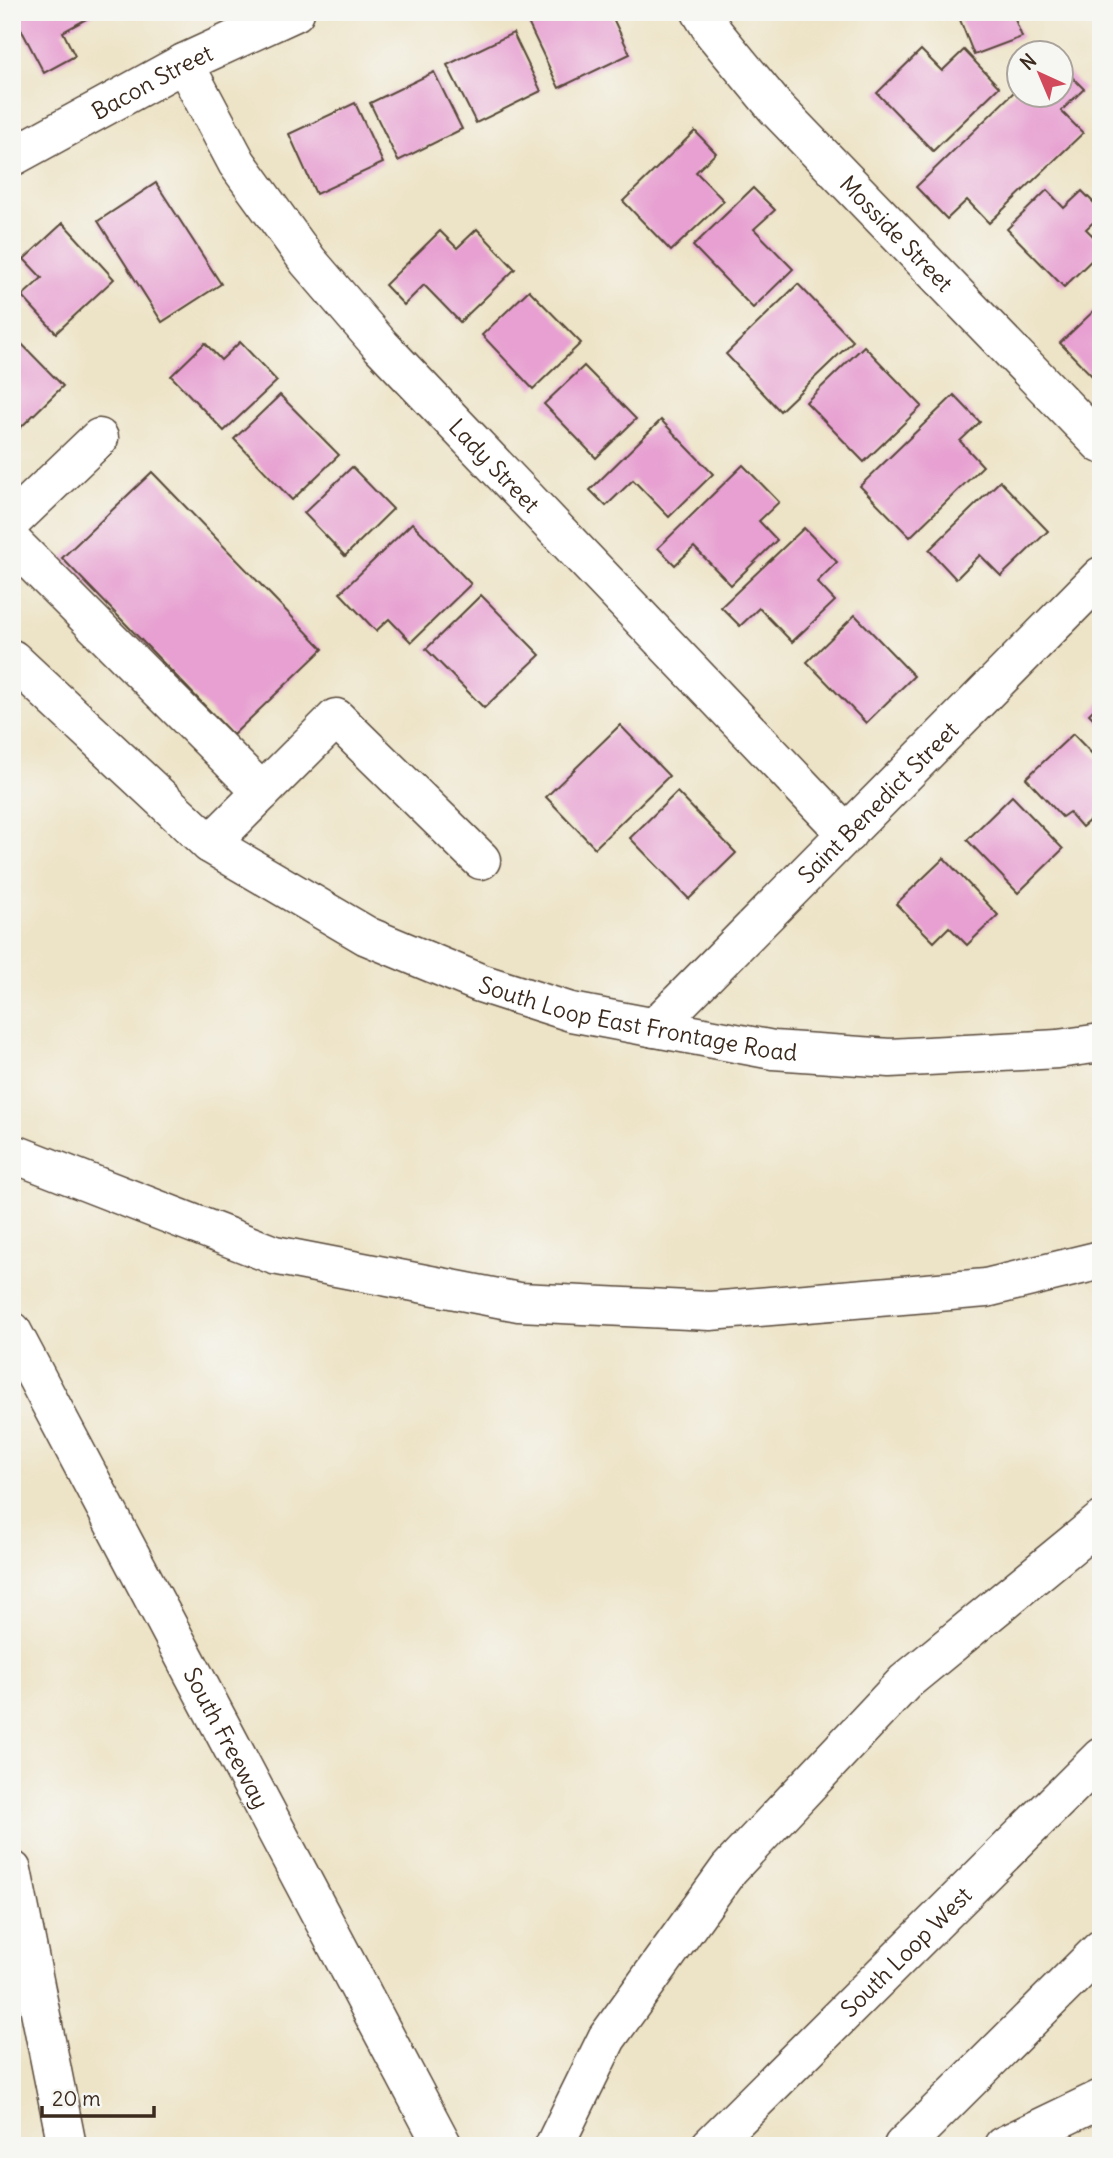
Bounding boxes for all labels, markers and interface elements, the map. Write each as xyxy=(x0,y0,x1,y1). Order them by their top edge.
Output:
street label: Bacon Street xyxy=(86,37,217,125)
north arrow xyxy=(1004,38,1074,108)
text: N xyxy=(1015,49,1041,75)
street label: Mosside Street xyxy=(834,169,960,297)
street label: Lady Street xyxy=(443,412,547,518)
street label: Saint Benedict Street xyxy=(791,715,964,889)
street label: South Loop East Frontage Road xyxy=(476,969,798,1066)
street label: South Freeway xyxy=(178,1662,276,1813)
street label: South Loop West xyxy=(834,1880,977,2023)
scale bar xyxy=(42,2074,154,2118)
text: 20 m xyxy=(52,2085,101,2112)

